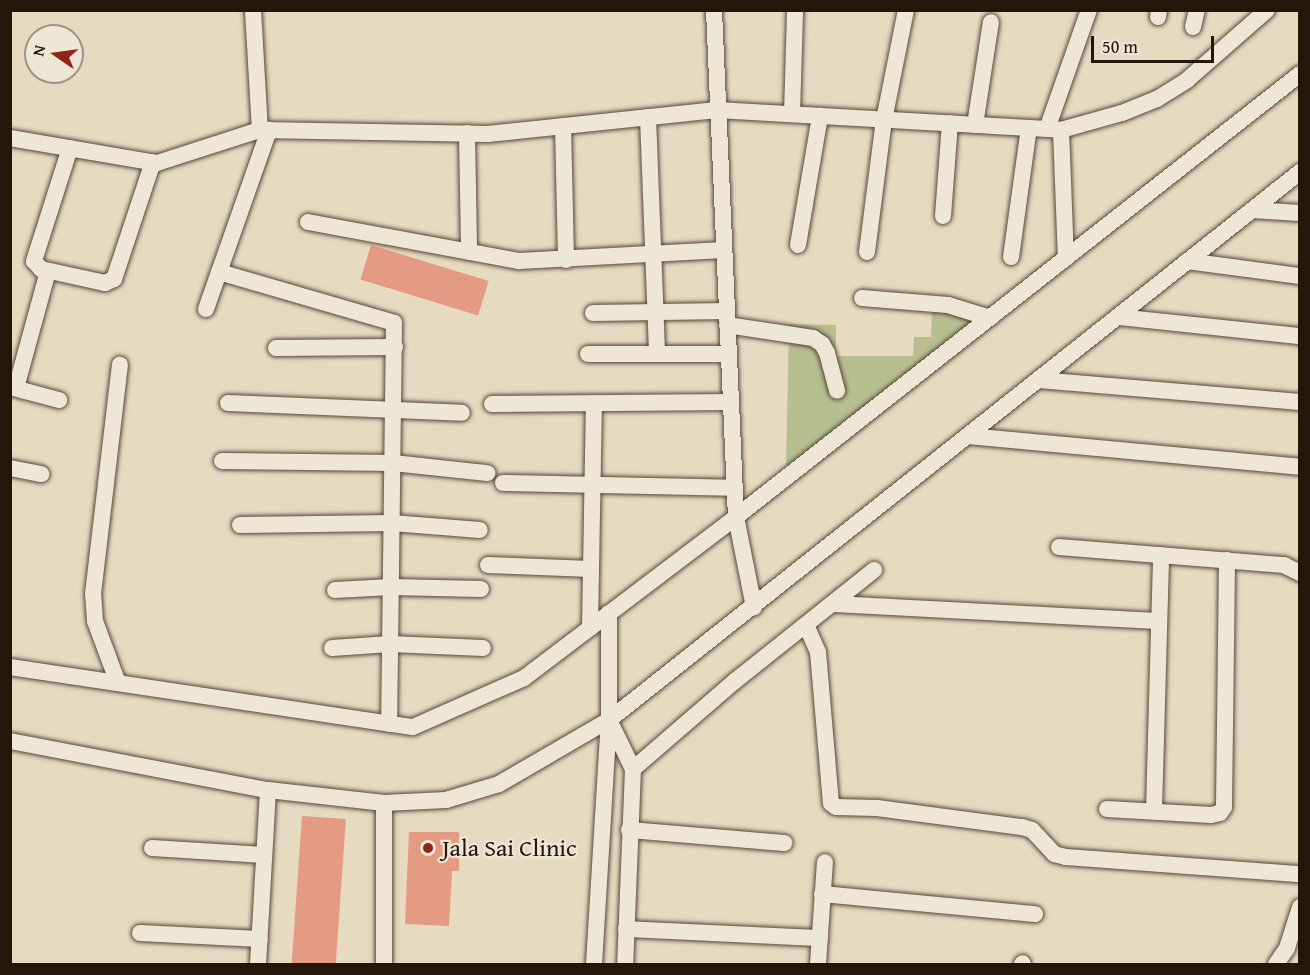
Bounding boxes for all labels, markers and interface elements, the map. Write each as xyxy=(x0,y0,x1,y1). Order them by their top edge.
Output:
north arrow xyxy=(24,24,84,84)
scale bar xyxy=(1094,24,1217,62)
text: 50 m xyxy=(1102,33,1138,60)
text: N xyxy=(26,42,51,58)
place label: Jala Sai Clinic xyxy=(442,834,577,862)
marker: Jala Sai Clinic xyxy=(419,839,437,857)

